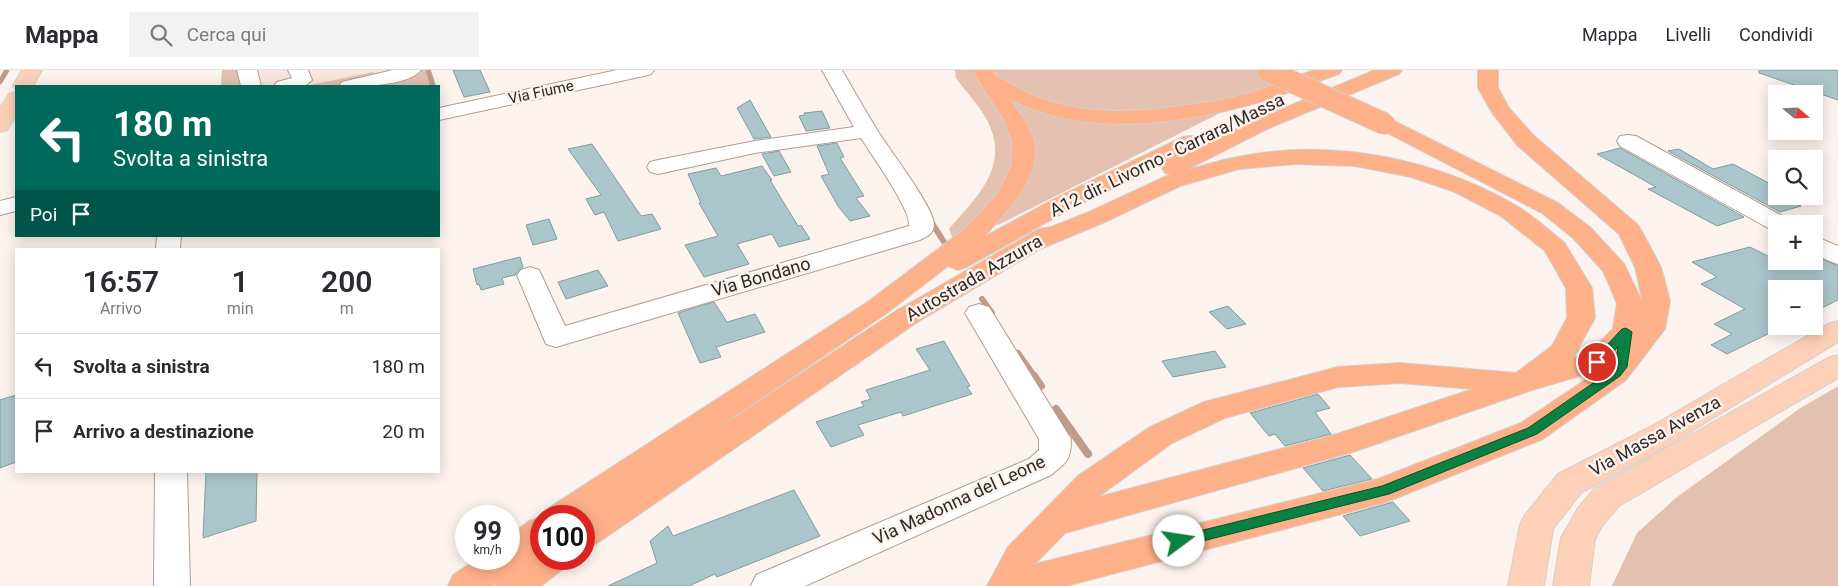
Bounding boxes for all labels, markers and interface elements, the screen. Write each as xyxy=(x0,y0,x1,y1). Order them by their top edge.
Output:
search box xyxy=(129,12,479,57)
text: Mappa xyxy=(25,21,99,49)
icon: search xyxy=(147,21,175,49)
text: Cerca qui xyxy=(187,23,266,46)
text: Mappa xyxy=(1582,24,1638,45)
text: Livelli xyxy=(1666,24,1711,45)
text: Condividi xyxy=(1739,24,1813,45)
street label: Via Fiume xyxy=(507,76,575,108)
north arrow xyxy=(1768,85,1822,140)
map controls xyxy=(1768,85,1823,335)
street label: A12 dir. Livorno - Carrara/Massa xyxy=(1046,88,1287,221)
text: 180 m xyxy=(113,104,212,145)
icon: left xyxy=(30,105,95,170)
text: Svolta a sinistra xyxy=(113,146,268,171)
button: search xyxy=(1768,150,1823,205)
icon: arrive xyxy=(67,200,95,228)
text: Poi xyxy=(30,203,57,226)
button: + xyxy=(1768,215,1823,270)
street label: Autostrada Azzurra xyxy=(902,230,1046,325)
street label: Via Bondano xyxy=(709,252,813,301)
text: 16:57 xyxy=(83,264,159,299)
text: 1 xyxy=(232,264,249,299)
text: 200 xyxy=(321,264,372,299)
button: − xyxy=(1768,280,1823,335)
text: Arrivo xyxy=(100,299,142,318)
text: min xyxy=(227,299,254,318)
text: m xyxy=(340,299,354,318)
pin xyxy=(1576,341,1618,383)
icon: arrive xyxy=(1583,348,1611,376)
icon: left xyxy=(30,352,58,380)
text: Svolta a sinistra xyxy=(73,355,210,378)
text: 180 m xyxy=(372,355,425,378)
street label: Via Massa Avenza xyxy=(1586,391,1724,480)
icon: arrive xyxy=(30,417,58,445)
text: Arrivo a destinazione xyxy=(73,420,254,443)
text: 20 m xyxy=(382,420,425,443)
street label: Via Madonna del Leone xyxy=(869,450,1048,549)
speed limit sign: 100 xyxy=(530,505,595,570)
position arrow xyxy=(1152,514,1204,566)
text: 99 xyxy=(473,517,502,546)
text: km/h xyxy=(473,543,502,557)

